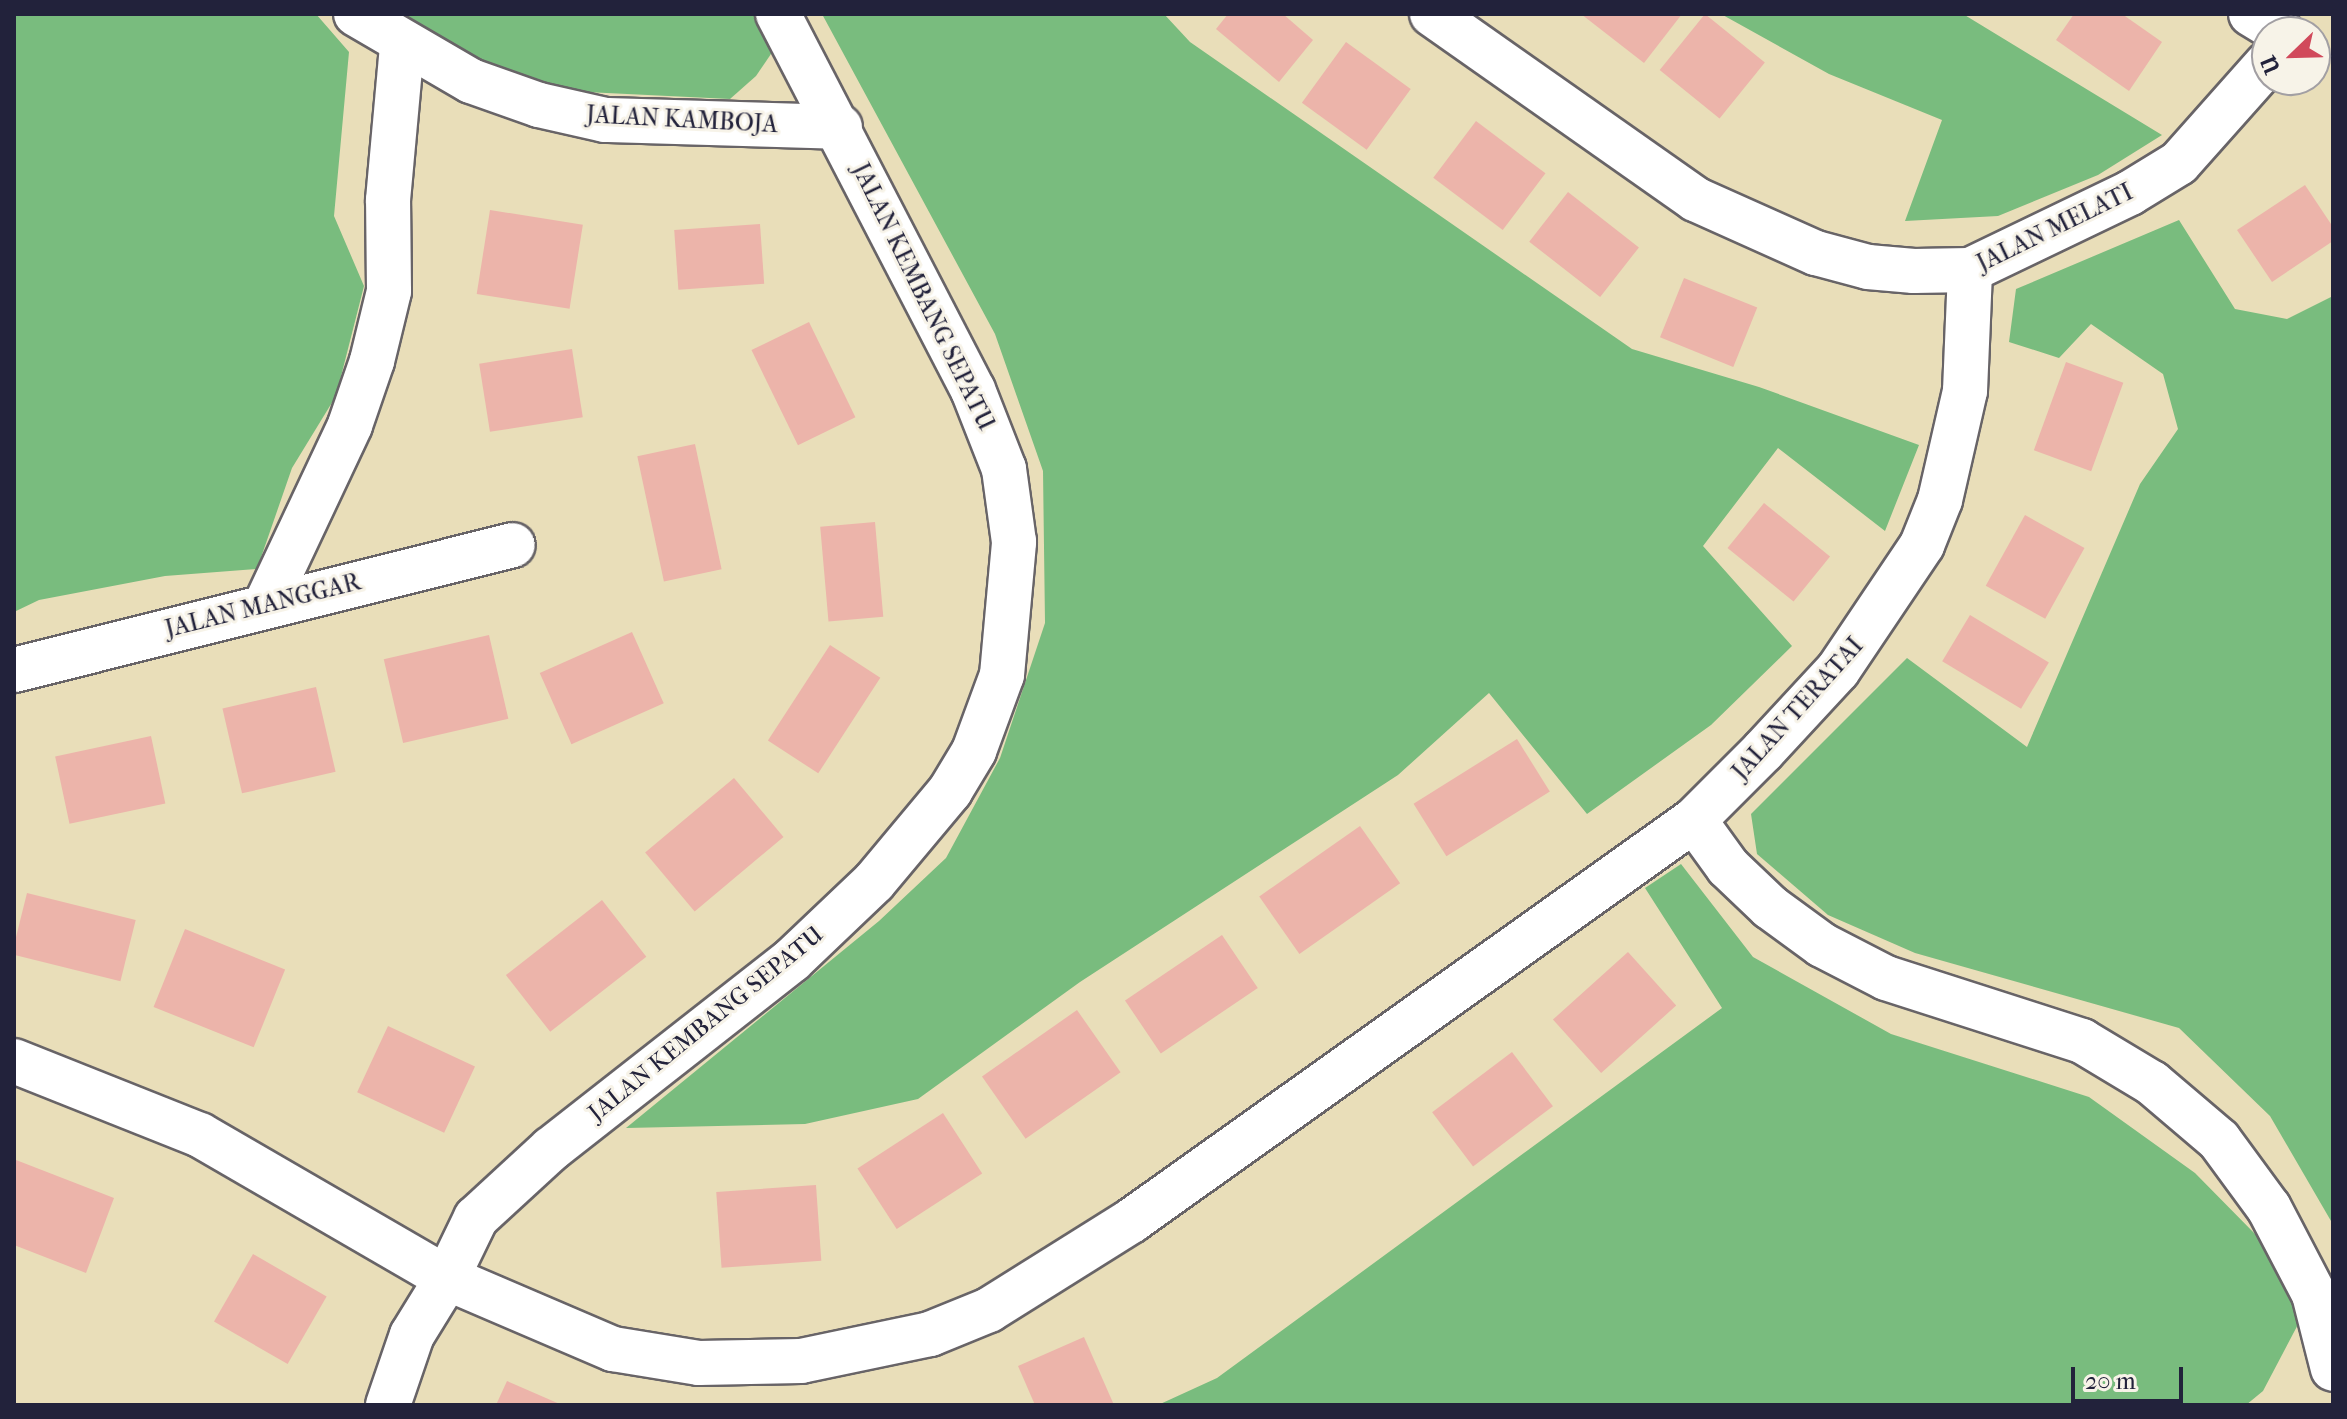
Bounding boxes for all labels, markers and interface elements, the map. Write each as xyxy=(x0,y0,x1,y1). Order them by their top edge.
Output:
north arrow xyxy=(2251,16,2331,96)
text: U xyxy=(2255,52,2286,78)
street label: JALAN KAMBOJA xyxy=(586,101,778,139)
street label: JALAN KEMBANG SEPATU xyxy=(846,159,1000,435)
street label: JALAN MELATI xyxy=(1972,178,2138,278)
street label: JALAN MANGGAR xyxy=(162,568,364,644)
street label: JALAN TERATAI xyxy=(1726,632,1870,786)
street label: JALAN KEMBANG SEPATU xyxy=(583,920,829,1128)
scale bar xyxy=(2075,1351,2187,1401)
text: 20 m xyxy=(2085,1367,2136,1395)

